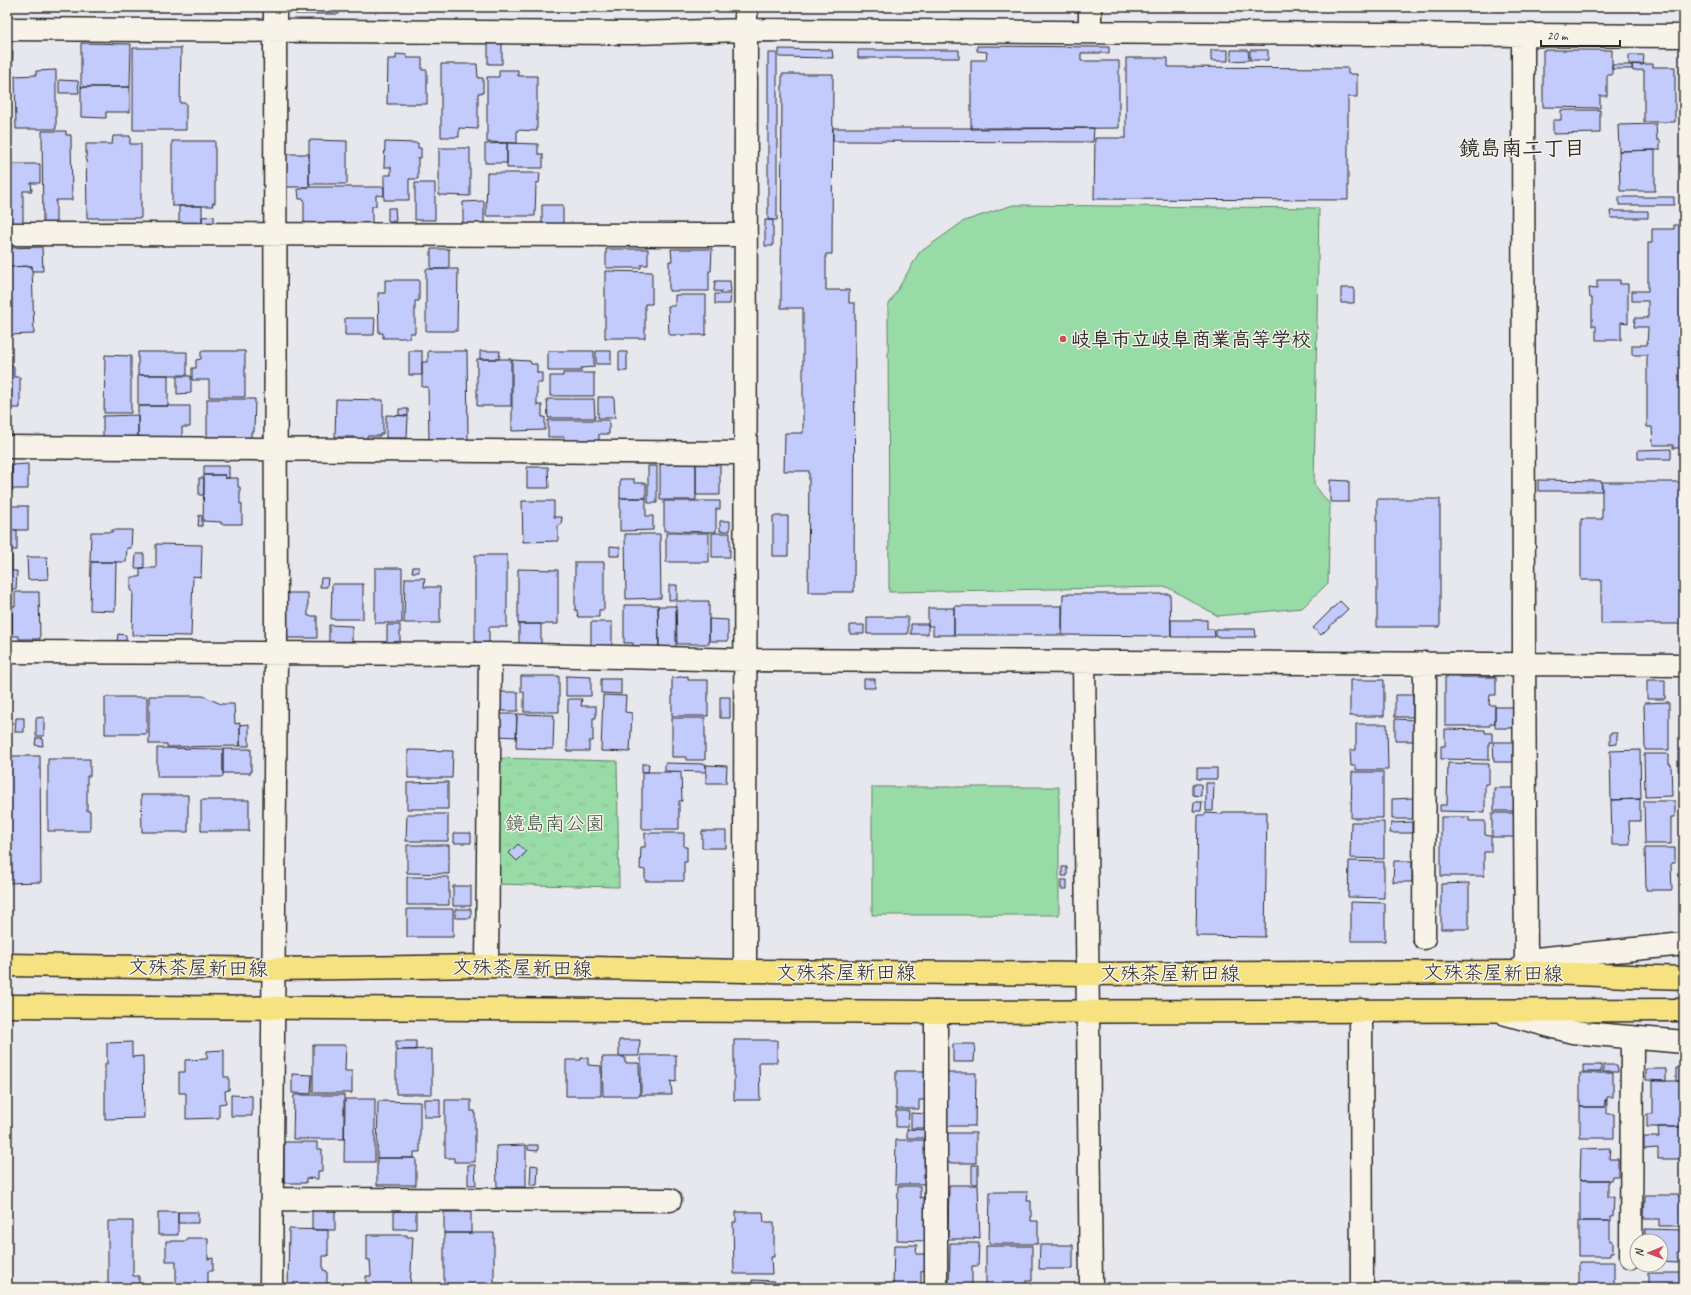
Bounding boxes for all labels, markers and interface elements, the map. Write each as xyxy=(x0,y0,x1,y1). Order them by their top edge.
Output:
scale bar xyxy=(1541,22,1620,48)
text: 20 m xyxy=(1547,28,1569,44)
district label: 鏡島南二丁目 xyxy=(1459,135,1585,161)
place label: 岐阜市立岐阜商業高等学校 xyxy=(1071,327,1311,352)
marker: 岐阜市立岐阜商業高等学校 xyxy=(1058,334,1068,344)
park label: 鏡島南公園 xyxy=(505,811,605,836)
street label: 文殊茶屋新田線 xyxy=(128,954,268,982)
street label: 文殊茶屋新田線 xyxy=(452,954,592,982)
street label: 文殊茶屋新田線 xyxy=(1423,959,1563,987)
street label: 文殊茶屋新田線 xyxy=(776,960,916,985)
street label: 文殊茶屋新田線 xyxy=(1100,961,1240,986)
north arrow xyxy=(1629,1233,1669,1273)
text: N xyxy=(1632,1247,1646,1257)

